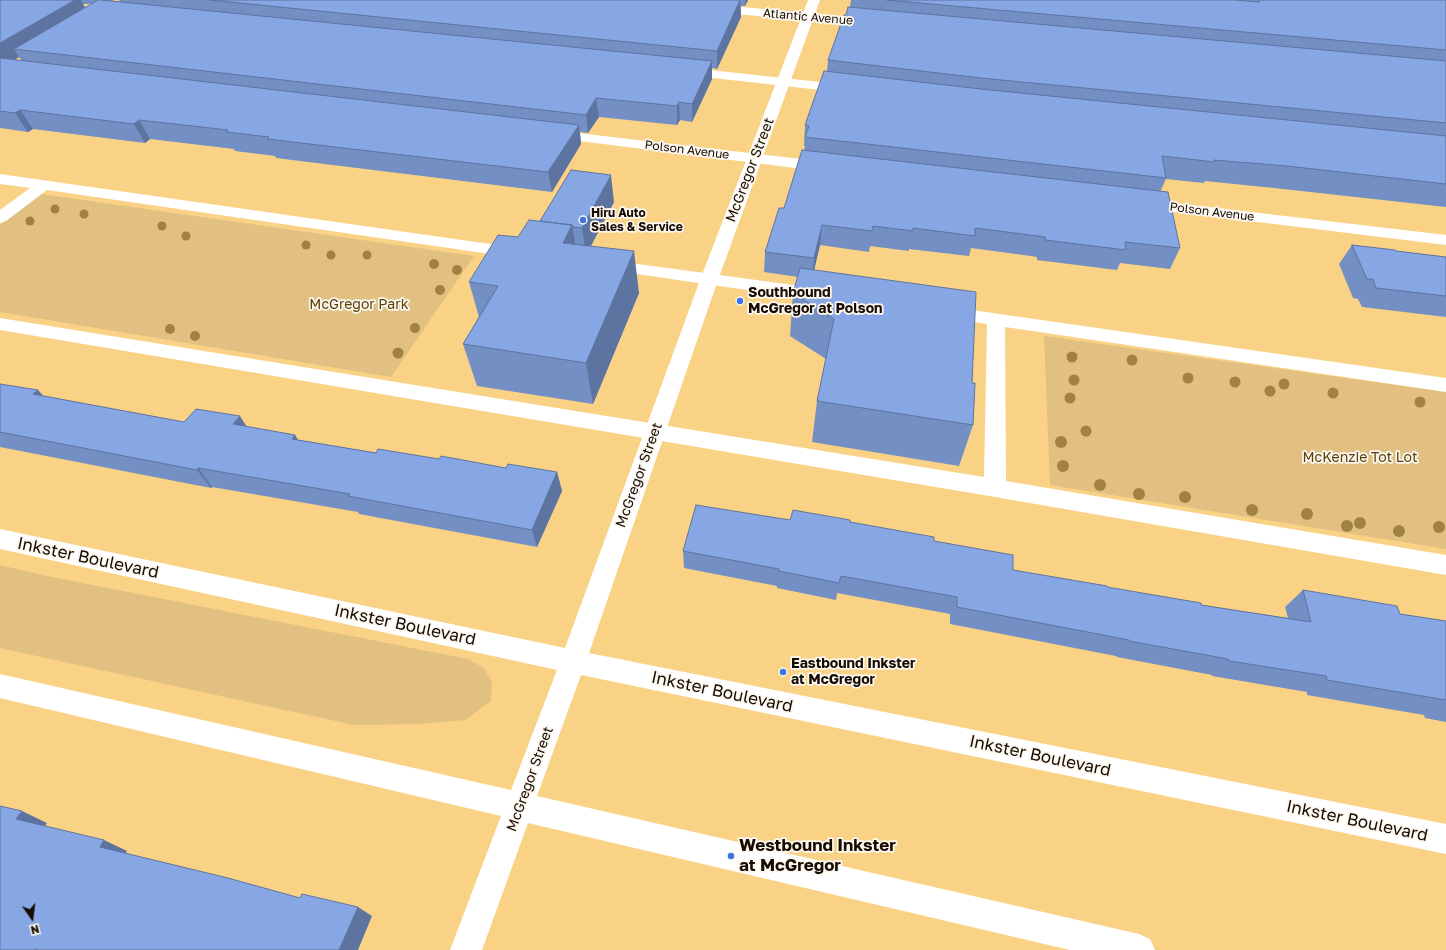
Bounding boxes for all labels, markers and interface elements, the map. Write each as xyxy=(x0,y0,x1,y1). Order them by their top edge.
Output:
street label: Atlantic Avenue xyxy=(762,6,854,28)
street label: McGregor Street xyxy=(722,115,778,225)
street label: Polson Avenue xyxy=(644,138,730,162)
street label: Polson Avenue xyxy=(1169,200,1255,224)
place label: Hiru Auto Sales & Service xyxy=(591,206,683,234)
marker: Hiru Auto Sales & Service xyxy=(578,215,588,225)
place label: Southbound McGregor at Polson xyxy=(748,285,883,318)
marker: Southbound McGregor at Polson xyxy=(735,296,745,306)
park label: McGregor Park xyxy=(309,297,409,313)
street label: McGregor Street xyxy=(612,420,666,530)
park label: McKenzie Tot Lot xyxy=(1302,450,1418,466)
street label: Inkster Boulevard xyxy=(15,533,161,583)
street label: Inkster Boulevard xyxy=(332,600,478,650)
place label: Eastbound Inkster at McGregor xyxy=(791,656,916,688)
street label: Inkster Boulevard xyxy=(649,667,795,717)
marker: Eastbound Inkster at McGregor xyxy=(778,667,788,677)
street label: McGregor Street xyxy=(503,724,557,834)
street label: Inkster Boulevard xyxy=(967,731,1113,781)
street label: Inkster Boulevard xyxy=(1284,796,1430,846)
place label: Westbound Inkster at McGregor xyxy=(739,836,896,876)
marker: Westbound Inkster at McGregor xyxy=(726,851,736,861)
north arrow xyxy=(12,898,52,938)
text: N xyxy=(29,923,41,937)

